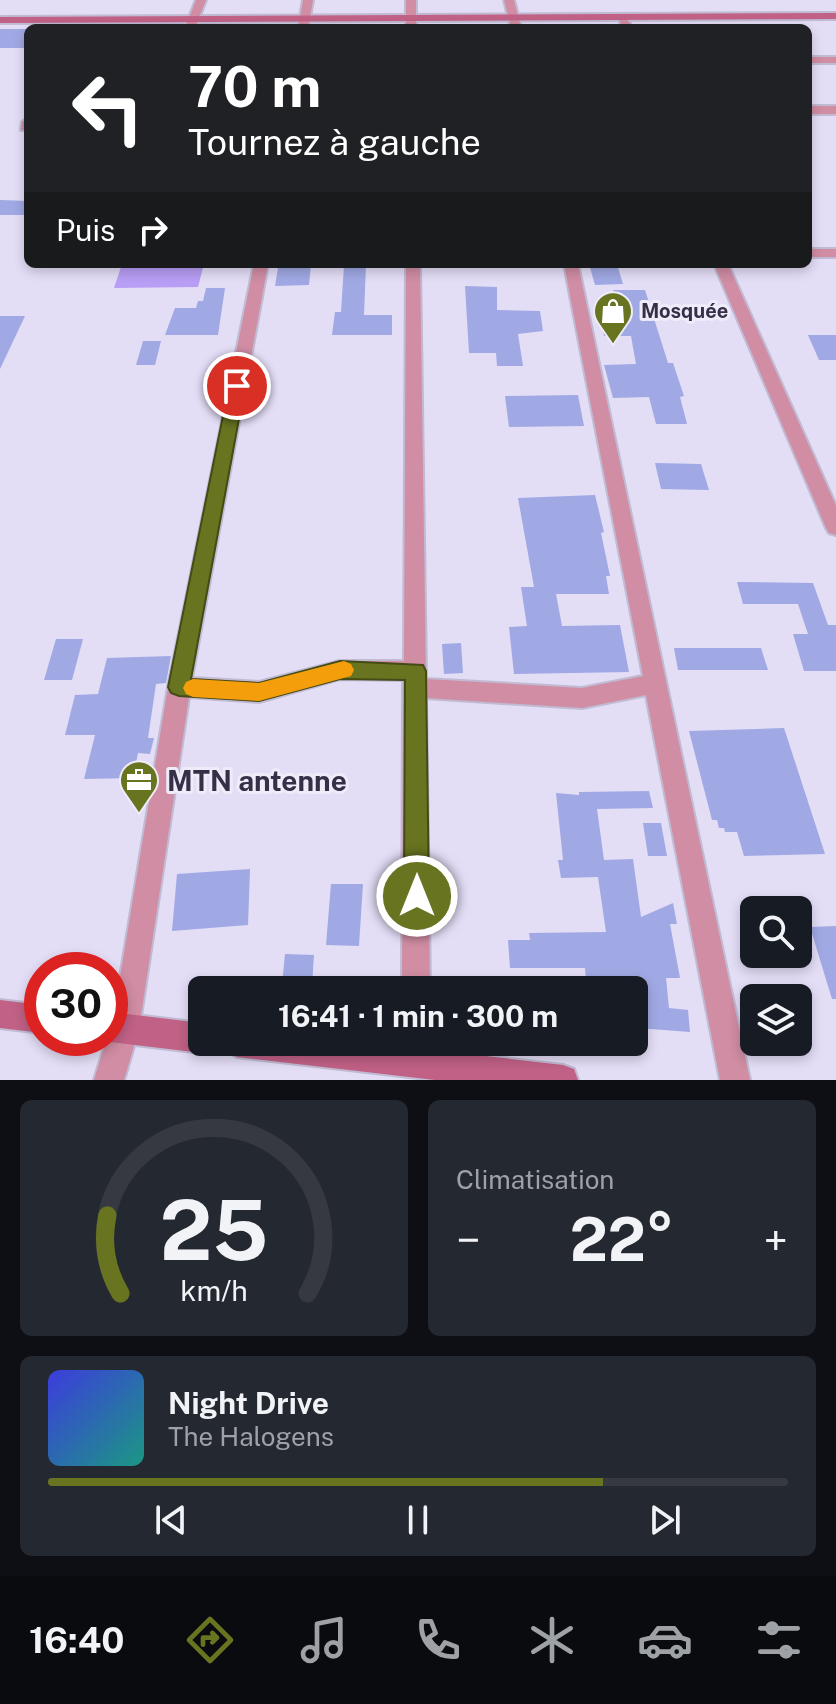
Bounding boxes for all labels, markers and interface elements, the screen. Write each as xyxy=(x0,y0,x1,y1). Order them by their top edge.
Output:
text: 70 m xyxy=(188,54,321,120)
icon: left xyxy=(56,56,160,160)
text: Tournez à gauche xyxy=(188,121,481,163)
icon: right xyxy=(131,208,175,252)
text: Puis xyxy=(56,212,115,248)
shop icon: Mosquée xyxy=(592,290,634,345)
place label: Mosquée xyxy=(641,299,728,323)
pin xyxy=(203,352,271,420)
icon: arrive xyxy=(215,364,259,408)
office icon: MTN antenne xyxy=(118,759,160,814)
place label: MTN antenne xyxy=(167,764,347,797)
position arrow xyxy=(375,854,459,938)
map controls xyxy=(740,896,812,1056)
button: search xyxy=(740,896,812,968)
speed limit sign: 30 xyxy=(24,952,128,1056)
button: layers xyxy=(740,984,812,1056)
text: 16:41 · 1 min · 300 m xyxy=(278,998,558,1034)
text: Climatisation xyxy=(456,1164,614,1195)
text: 25 xyxy=(160,1181,268,1279)
text: 22° xyxy=(570,1204,674,1275)
text: − xyxy=(456,1214,480,1266)
text: + xyxy=(764,1214,788,1266)
text: km/h xyxy=(180,1274,248,1307)
text: Night Drive xyxy=(168,1385,329,1421)
text: The Halogens xyxy=(168,1421,334,1452)
icon: previous xyxy=(149,1498,193,1542)
icon: pause xyxy=(396,1498,440,1542)
icon: next xyxy=(643,1498,687,1542)
icon: directions xyxy=(182,1612,238,1668)
icon: music xyxy=(296,1612,352,1668)
icon: phone xyxy=(410,1612,466,1668)
icon: climate xyxy=(524,1612,580,1668)
icon: car xyxy=(637,1612,693,1668)
icon: filters xyxy=(751,1612,807,1668)
text: 16:40 xyxy=(29,1619,124,1661)

